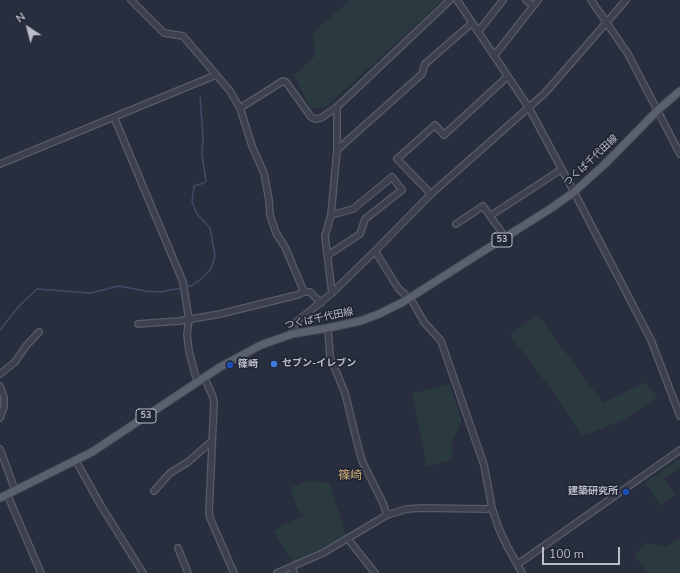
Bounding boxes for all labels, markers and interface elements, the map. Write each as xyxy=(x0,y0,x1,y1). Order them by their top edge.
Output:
north arrow xyxy=(8,8,48,48)
text: N xyxy=(13,9,28,26)
street label: つくば千代田線 xyxy=(561,133,621,189)
road number: 53 xyxy=(492,233,512,247)
street label: つくば千代田線 xyxy=(284,306,354,332)
place label: セブン-イレブン xyxy=(282,358,356,370)
place label: 篠崎 xyxy=(238,359,258,371)
marker: セブン-イレブン xyxy=(269,359,279,369)
marker: 篠崎 xyxy=(225,360,235,370)
road number: 53 xyxy=(136,409,156,423)
district label: 篠崎 xyxy=(338,469,362,483)
place label: 建築研究所 xyxy=(568,486,618,498)
marker: 建築研究所 xyxy=(621,487,631,497)
scale bar xyxy=(544,539,622,565)
text: 100 m xyxy=(549,546,584,562)

